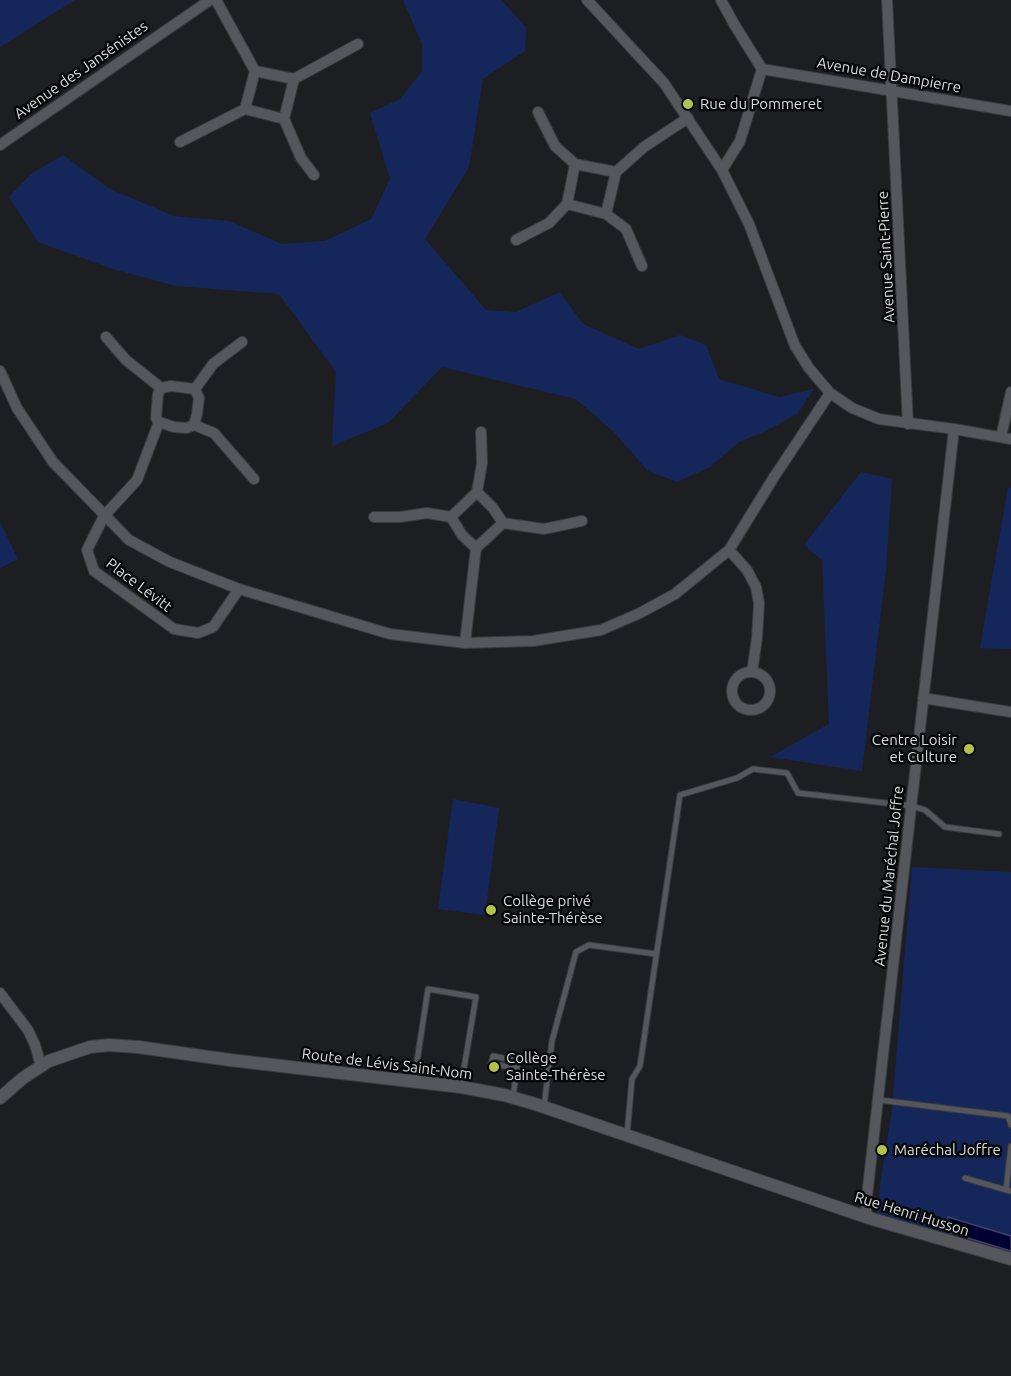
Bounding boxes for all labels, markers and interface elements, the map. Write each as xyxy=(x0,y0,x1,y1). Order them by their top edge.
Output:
street label: Avenue des Jansénistes xyxy=(11,17,151,123)
street label: Avenue de Dampierre xyxy=(816,53,962,97)
place label: Rue du Pommeret xyxy=(700,95,822,113)
marker: Rue du Pommeret xyxy=(681,97,695,111)
street label: Avenue Saint-Pierre xyxy=(874,191,898,323)
street label: Place Lévitt xyxy=(102,554,176,616)
place label: Centre Loisir et Culture xyxy=(872,731,957,766)
marker: Centre Loisir et Culture xyxy=(962,742,976,756)
street label: Avenue du Maréchal Joffre xyxy=(871,785,907,967)
place label: Collège privé Sainte-Thérèse xyxy=(503,892,603,927)
marker: Collège privé Sainte-Thérèse xyxy=(484,903,498,917)
street label: Route de Lévis Saint-Nom xyxy=(301,1045,473,1083)
place label: Collège Sainte-Thérèse xyxy=(506,1049,606,1084)
marker: Collège Sainte-Thérèse xyxy=(487,1060,501,1074)
place label: Maréchal Joffre xyxy=(894,1141,1001,1159)
marker: Maréchal Joffre xyxy=(875,1143,889,1157)
street label: Rue Henri Husson xyxy=(852,1188,972,1240)

